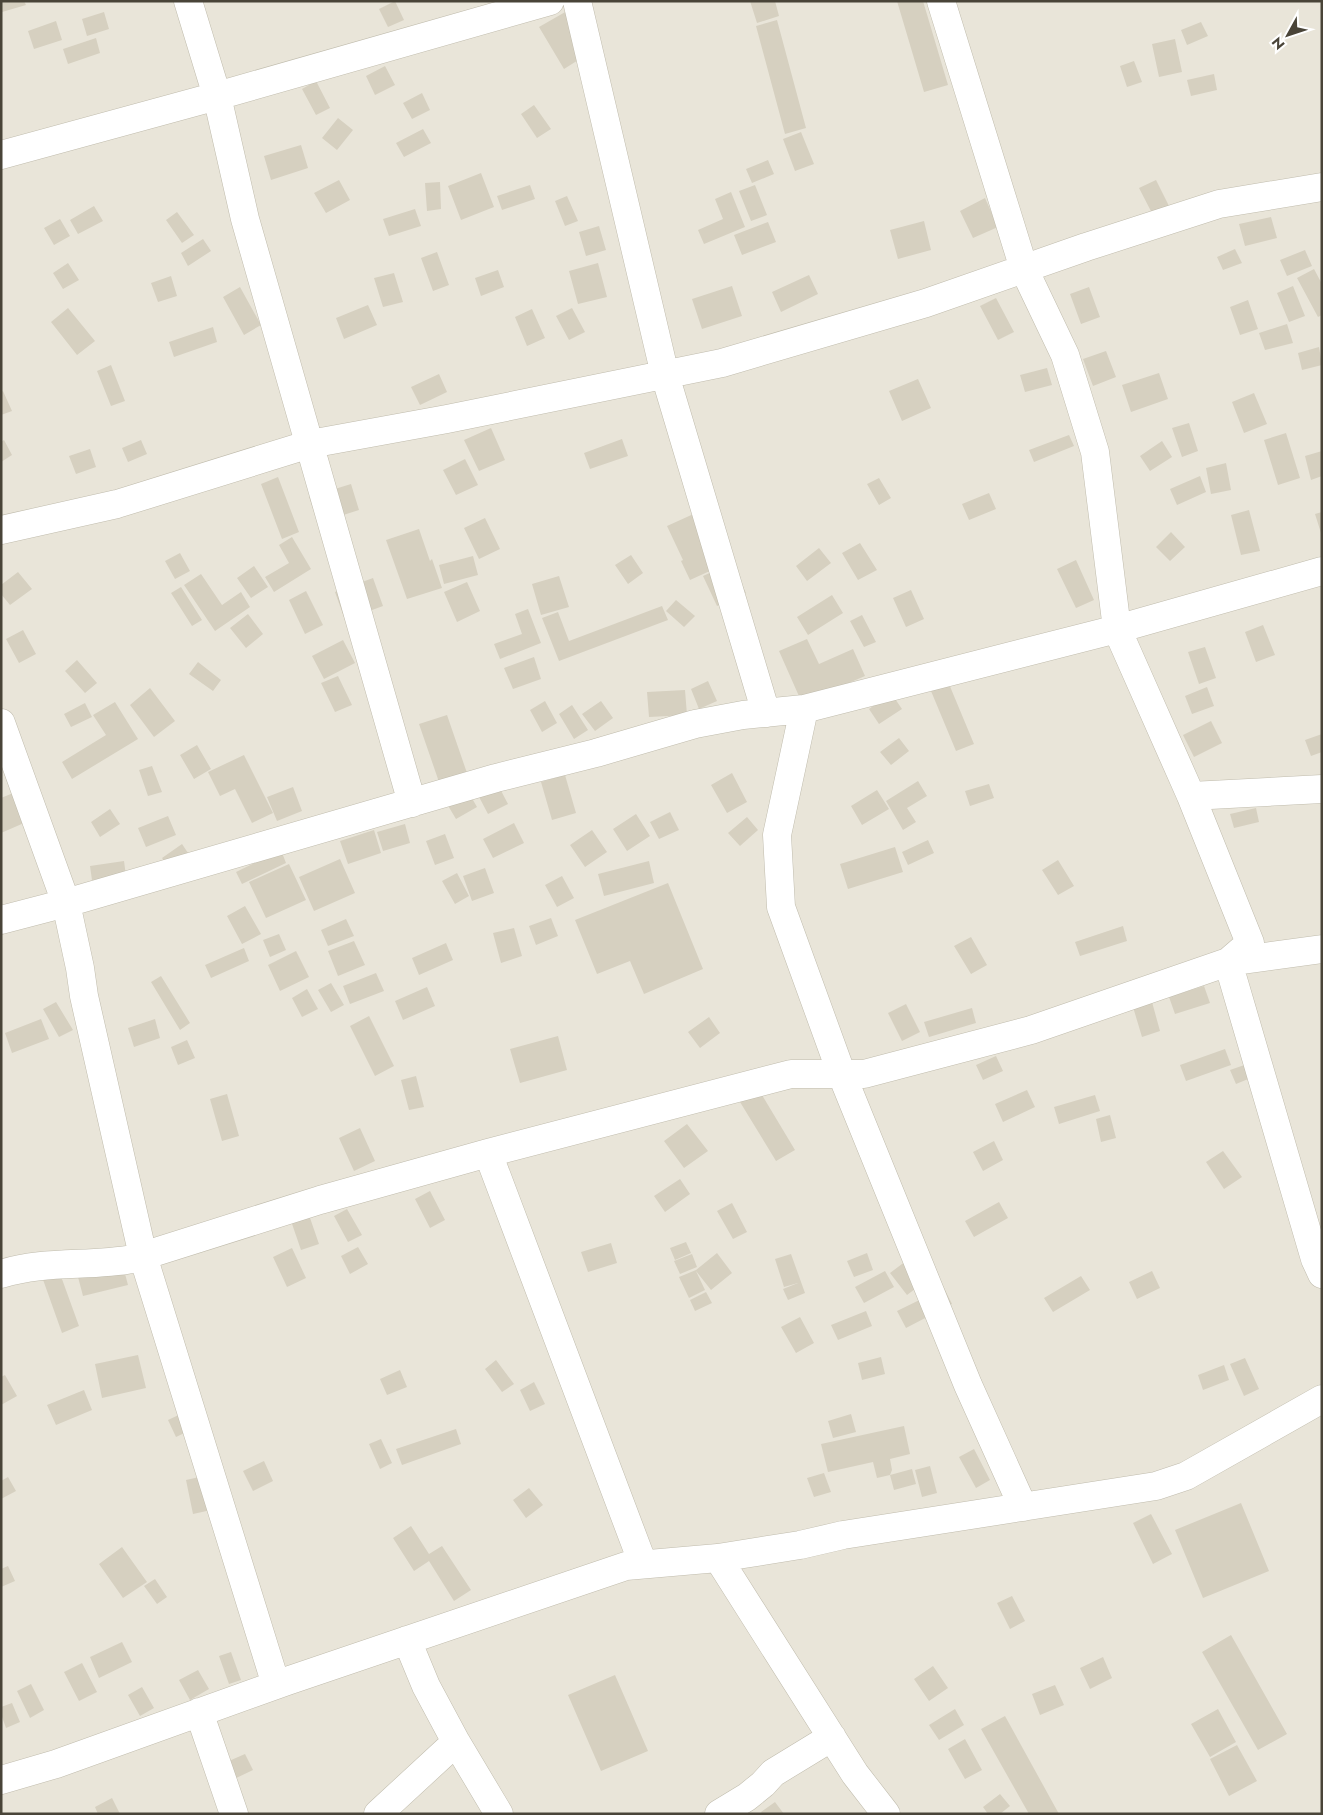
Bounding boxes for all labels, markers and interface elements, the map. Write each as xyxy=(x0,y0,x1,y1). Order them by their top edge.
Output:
north arrow xyxy=(1263,10,1313,60)
text: N xyxy=(1267,33,1289,54)

